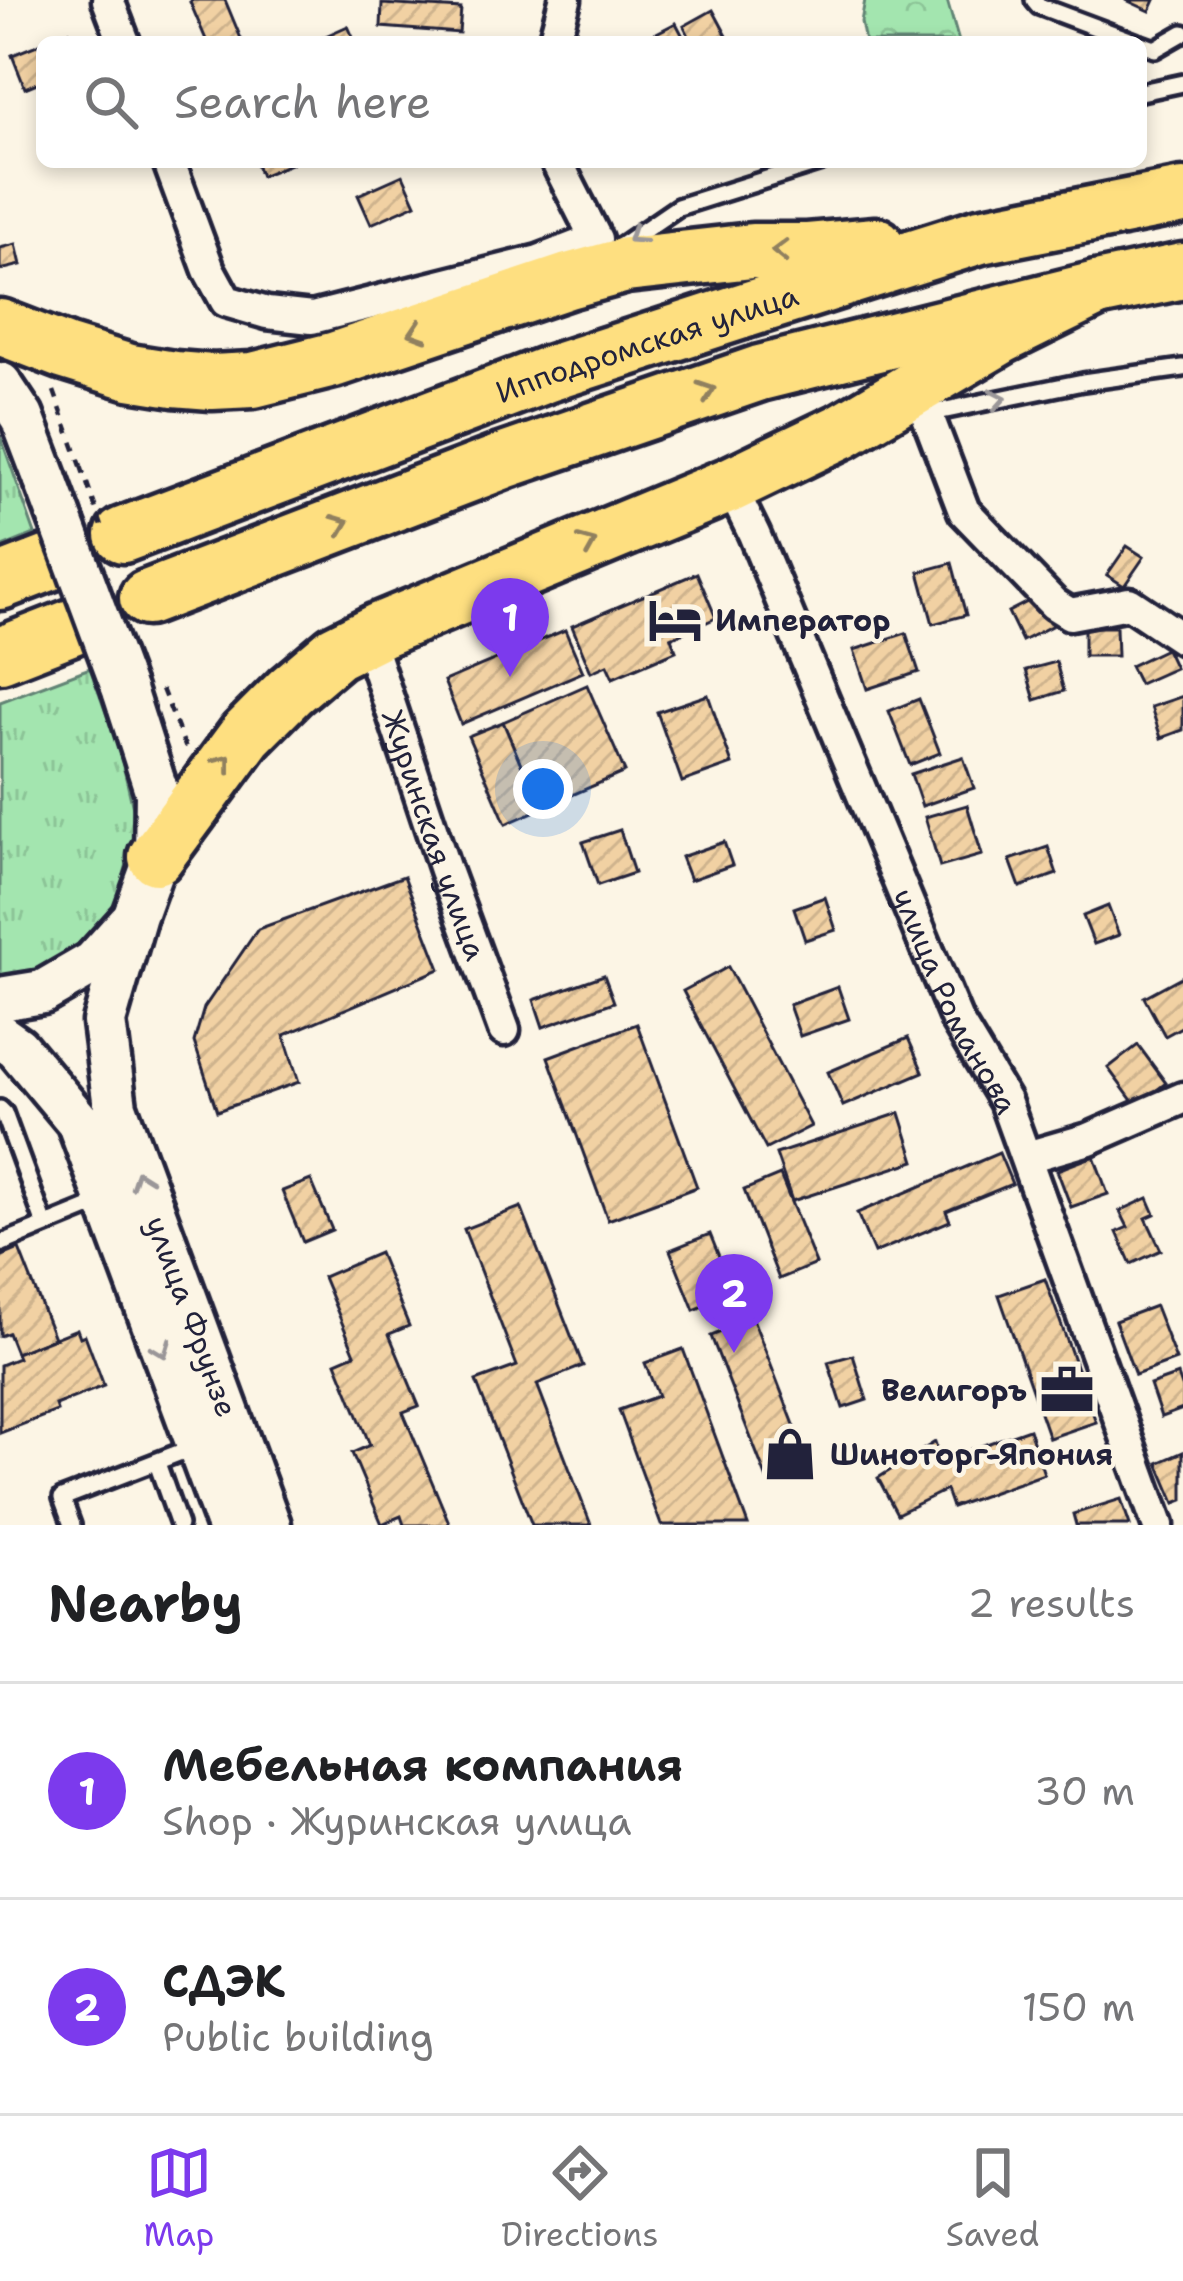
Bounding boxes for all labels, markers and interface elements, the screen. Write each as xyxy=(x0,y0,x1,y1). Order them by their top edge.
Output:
search box xyxy=(36,36,1147,168)
icon: search xyxy=(78,69,144,135)
text: Search here xyxy=(174,72,431,132)
one-way arrow xyxy=(627,222,649,244)
one-way arrow xyxy=(770,238,788,264)
street label: Ипподромская улица xyxy=(490,274,803,412)
one-way arrow xyxy=(407,317,428,342)
one-way arrow xyxy=(695,381,716,405)
one-way arrow xyxy=(988,387,1008,413)
one-way arrow xyxy=(329,513,350,538)
one-way arrow xyxy=(576,534,597,558)
pin: 1 xyxy=(471,578,549,677)
hotel icon: Император xyxy=(646,591,704,649)
place label: Император xyxy=(715,600,891,641)
street label: Журинская улица xyxy=(372,704,497,966)
one-way arrow xyxy=(210,754,231,776)
your location xyxy=(513,759,573,819)
street label: улица Романова xyxy=(883,882,1029,1120)
one-way arrow xyxy=(130,1170,154,1191)
street label: улица Фрунзе xyxy=(136,1210,248,1422)
pin: 2 xyxy=(695,1254,773,1353)
one-way arrow xyxy=(148,1338,173,1359)
office icon: Велигоръ xyxy=(1038,1361,1096,1419)
place label: Велигоръ xyxy=(881,1370,1027,1411)
shop icon: Шиноторг-Япония xyxy=(761,1425,819,1483)
place label: Шиноторг-Япония xyxy=(830,1434,1113,1475)
text: Nearby xyxy=(48,1569,243,1637)
text: 2 results xyxy=(968,1577,1135,1629)
text: Мебельная компания xyxy=(162,1735,683,1795)
text: 1 xyxy=(78,1765,96,1817)
text: 30 m xyxy=(1034,1765,1135,1817)
text: Shop · Журинская улица xyxy=(162,1795,632,1847)
text: СДЭК xyxy=(162,1951,285,2011)
text: 2 xyxy=(73,1981,101,2033)
text: 150 m xyxy=(1022,1981,1135,2033)
text: Public building xyxy=(162,2011,434,2063)
tab: Map xyxy=(144,2140,214,2257)
tab: Directions xyxy=(501,2140,659,2257)
tab: Saved xyxy=(946,2140,1039,2257)

